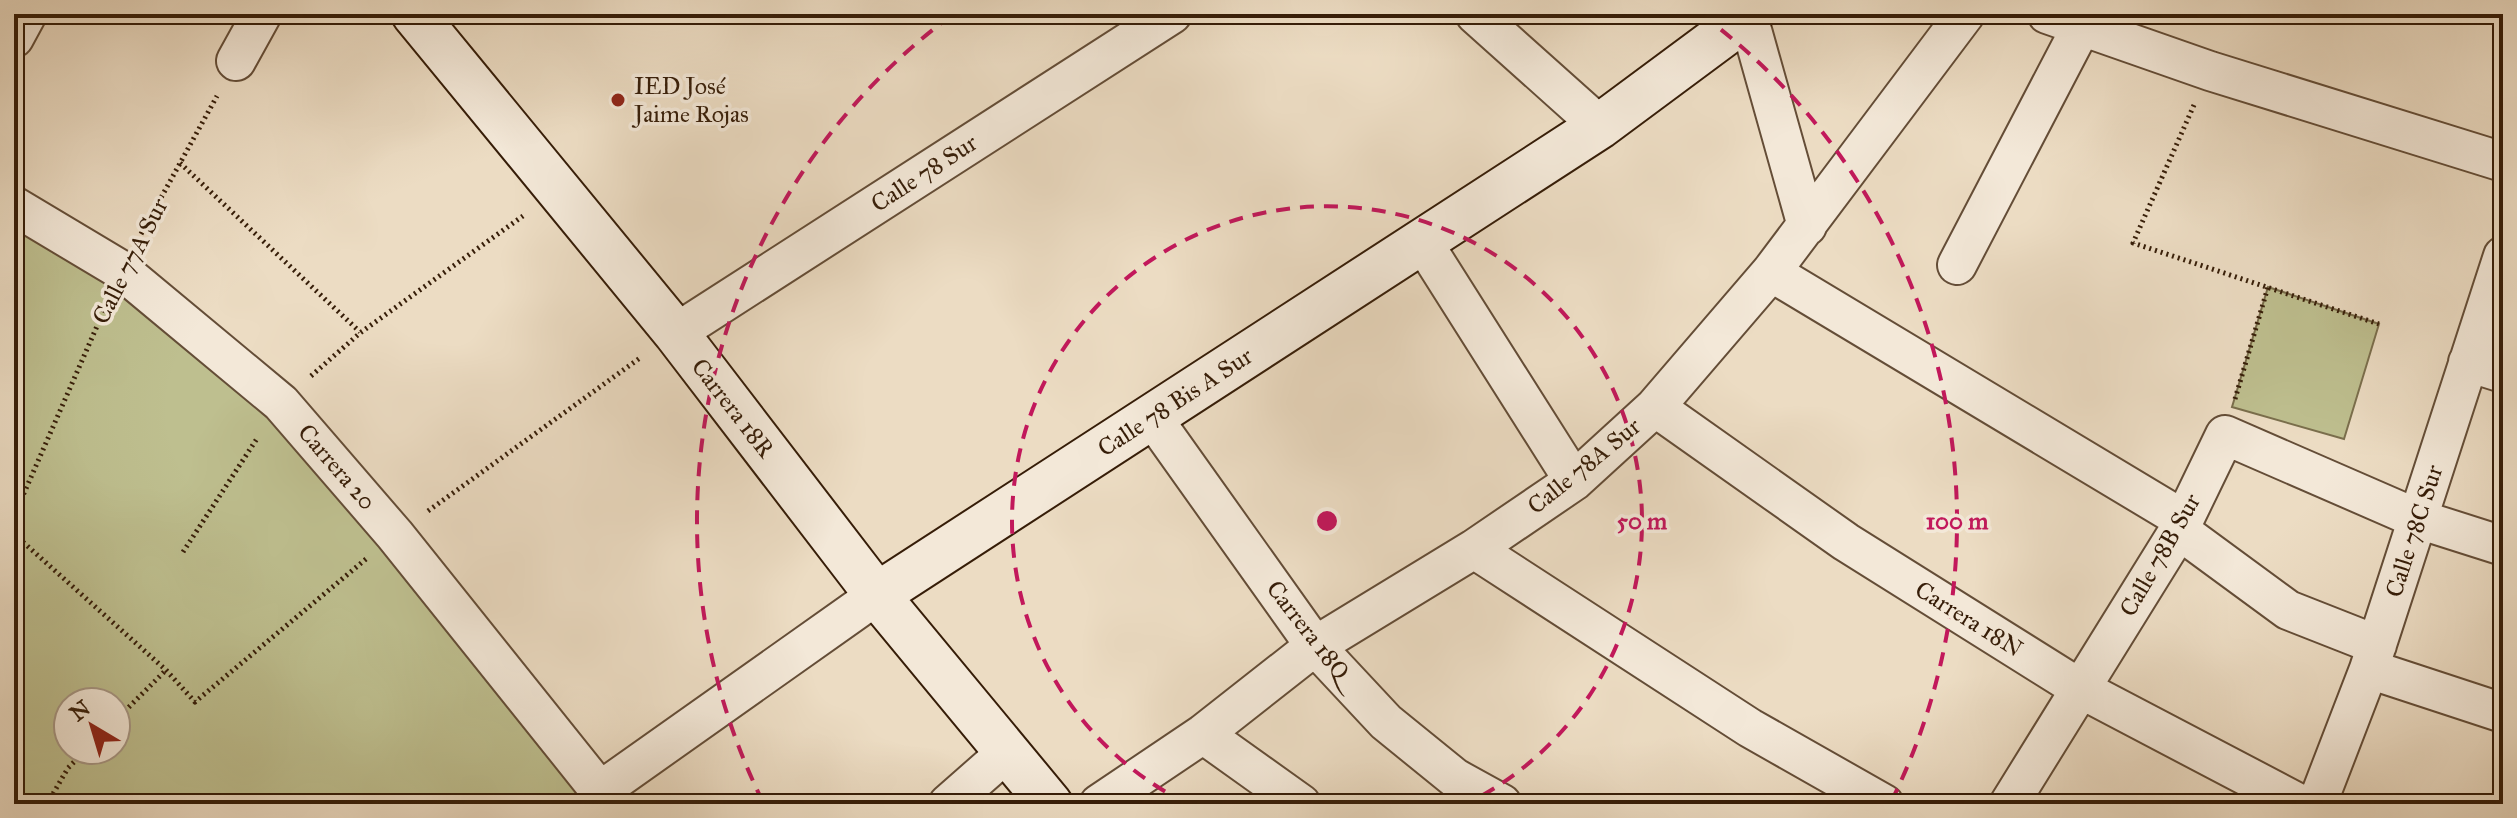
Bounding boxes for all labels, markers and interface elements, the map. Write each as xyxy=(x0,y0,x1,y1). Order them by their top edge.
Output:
place label: IED José Jaime Rojas xyxy=(631,71,749,129)
marker: IED José Jaime Rojas xyxy=(609,91,627,109)
street label: Calle 78 Sur xyxy=(865,127,983,219)
street label: Calle 77A Sur xyxy=(86,193,174,329)
street label: Calle 78 Bis A Sur xyxy=(1092,341,1258,463)
street label: Carrera 18R xyxy=(685,352,782,465)
street label: Calle 78A Sur xyxy=(1521,411,1647,521)
street label: Carrera 20 xyxy=(291,418,383,516)
street label: Calle 78C Sur xyxy=(2379,461,2449,601)
street label: Calle 78B Sur xyxy=(2113,488,2207,622)
text: 50 m xyxy=(1617,506,1668,536)
text: 100 m xyxy=(1926,506,1989,536)
centre of rings xyxy=(1313,507,1341,535)
street label: Carrera 18Q xyxy=(1260,574,1367,699)
street label: Carrera 18N xyxy=(1910,574,2028,664)
north arrow xyxy=(52,686,132,766)
text: N xyxy=(64,694,96,727)

